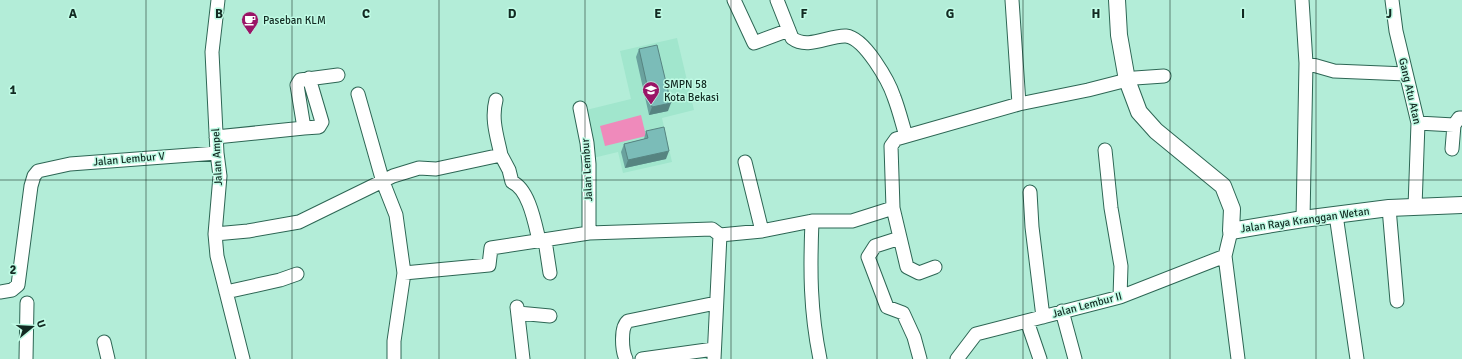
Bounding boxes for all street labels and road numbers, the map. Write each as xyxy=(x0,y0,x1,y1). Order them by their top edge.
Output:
street label: Gang Atu Atan xyxy=(1396,57,1424,125)
street label: Jalan Ampel xyxy=(209,128,225,186)
street label: Jalan Lembur xyxy=(579,138,595,202)
street label: Jalan Lembur V xyxy=(93,149,166,169)
street label: Jalan Raya Kranggan Wetan xyxy=(1240,205,1370,235)
street label: Jalan Lembur II xyxy=(1051,289,1123,321)

